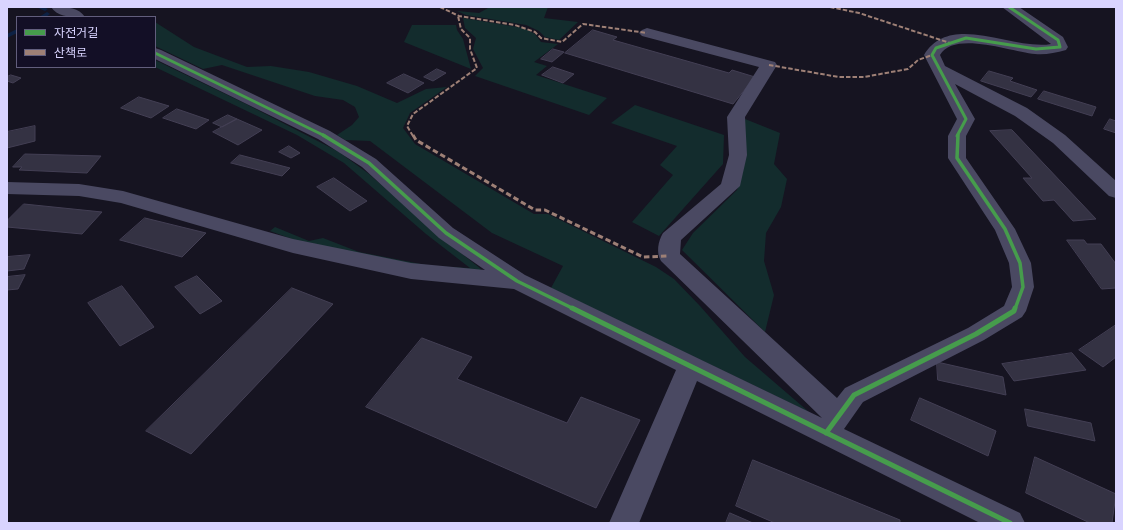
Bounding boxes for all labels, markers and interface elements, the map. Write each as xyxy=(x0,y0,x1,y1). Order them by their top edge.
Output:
legend xyxy=(16,16,156,68)
text: 자전거길 xyxy=(54,24,98,41)
text: 산책로 xyxy=(54,44,87,61)

